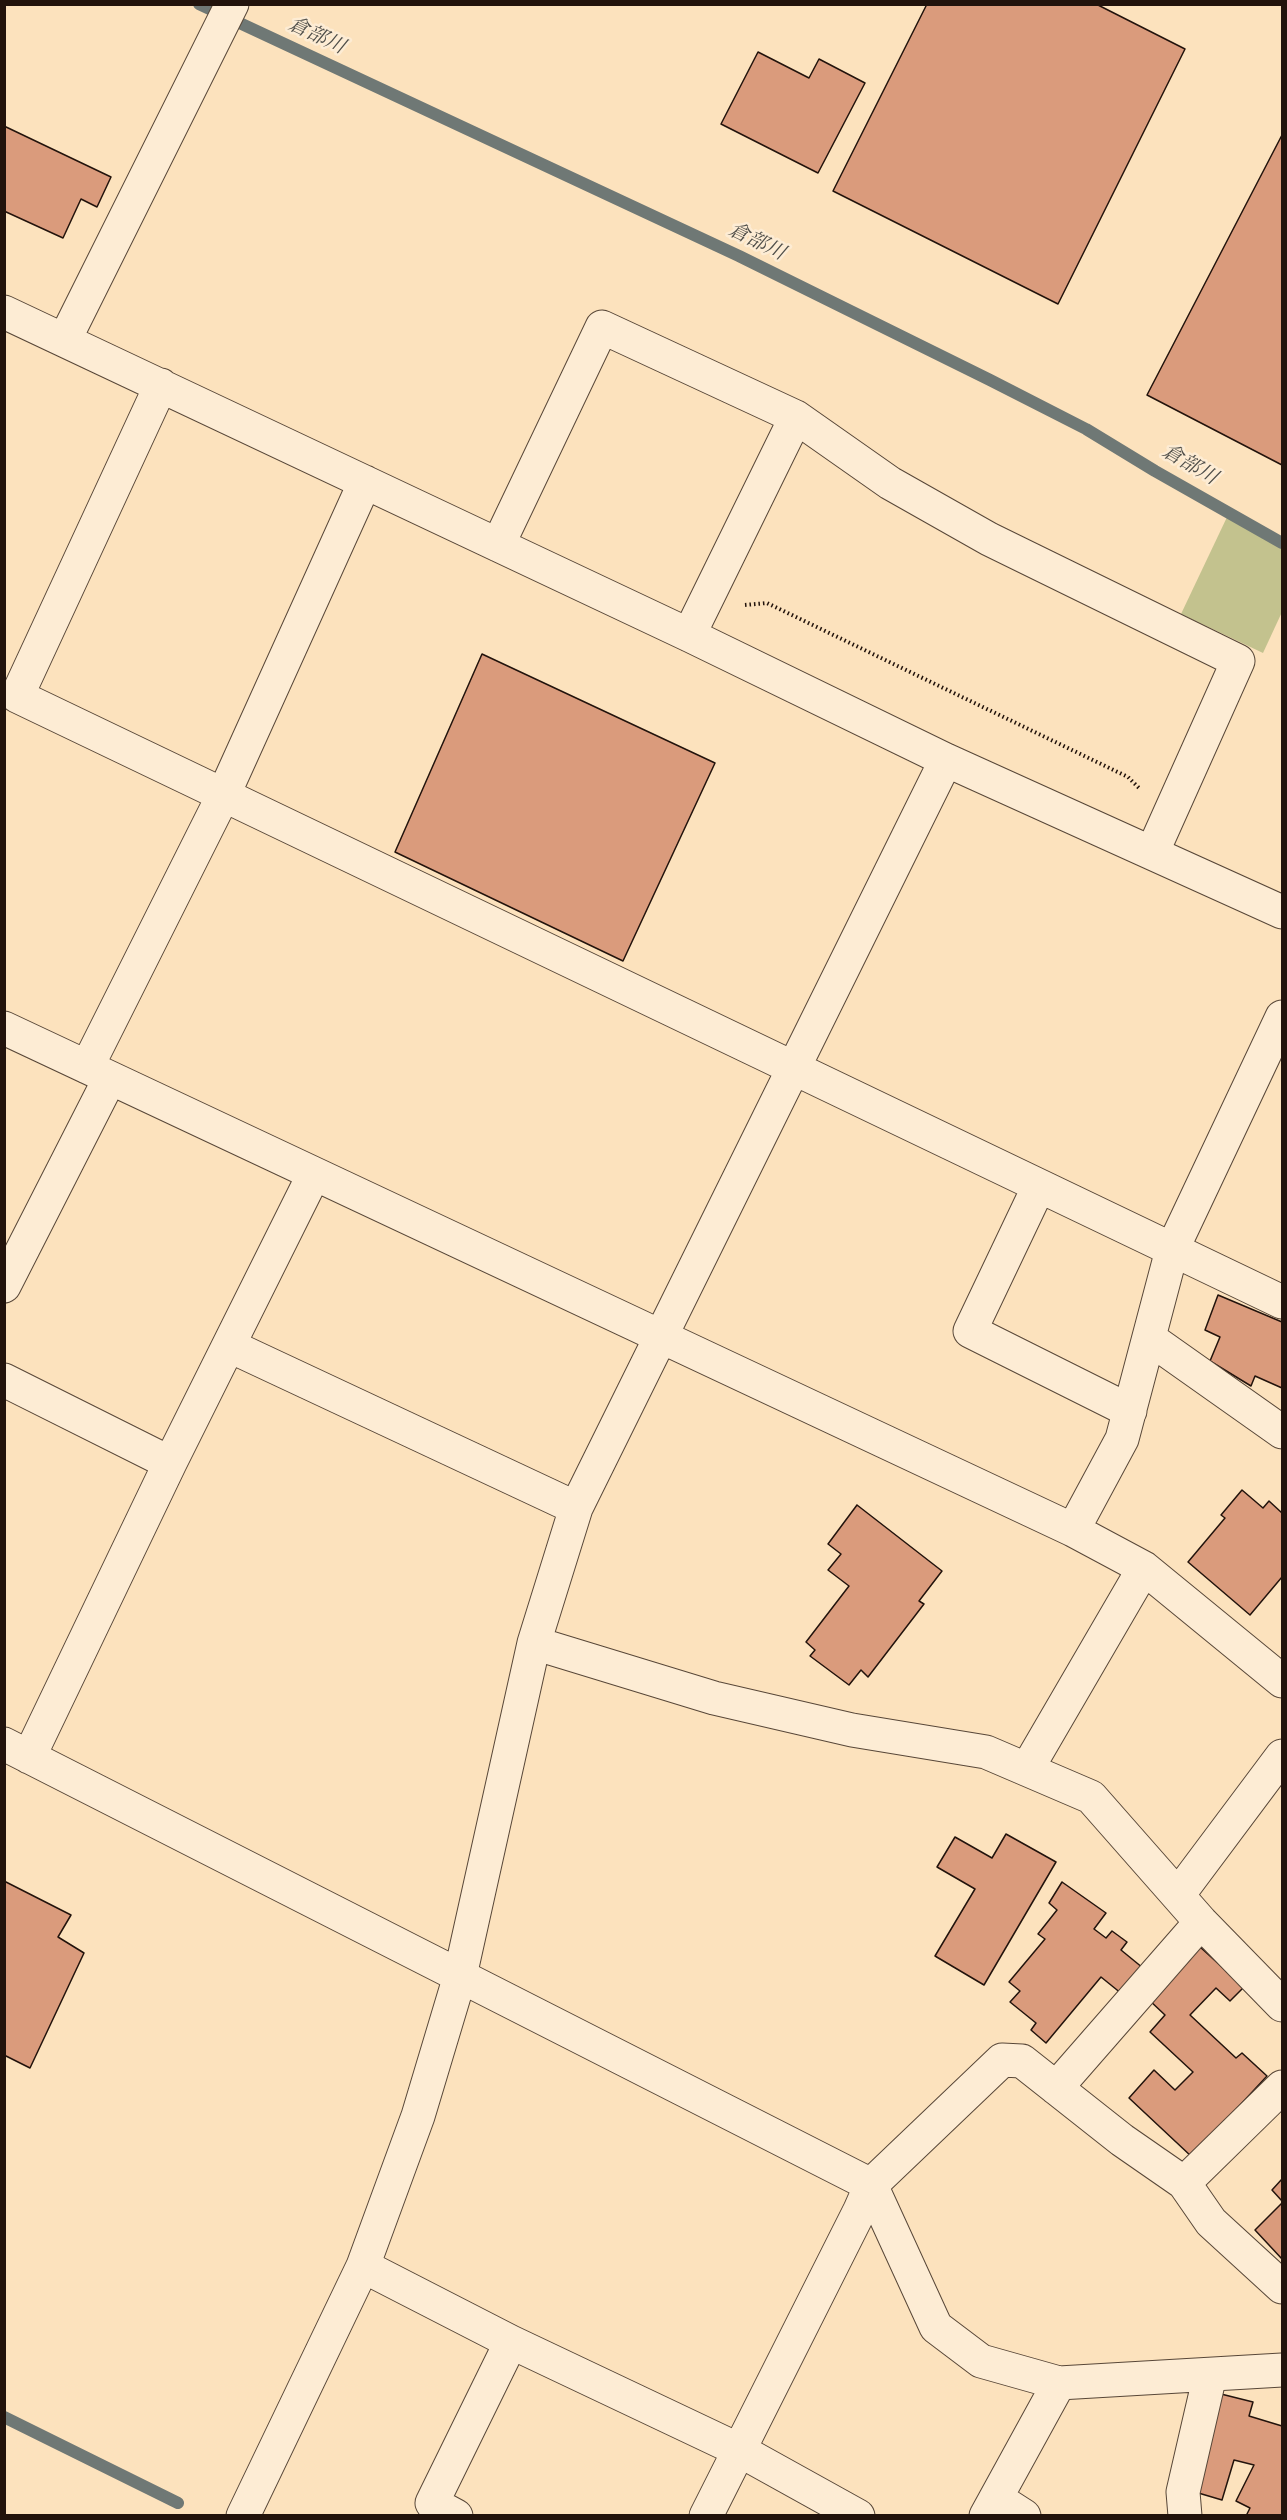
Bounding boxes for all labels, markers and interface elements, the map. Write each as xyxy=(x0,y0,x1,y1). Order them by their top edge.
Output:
water label: 倉部川 xyxy=(284,13,348,61)
water label: 倉部川 xyxy=(724,219,788,267)
water label: 倉部川 xyxy=(1157,441,1221,491)

